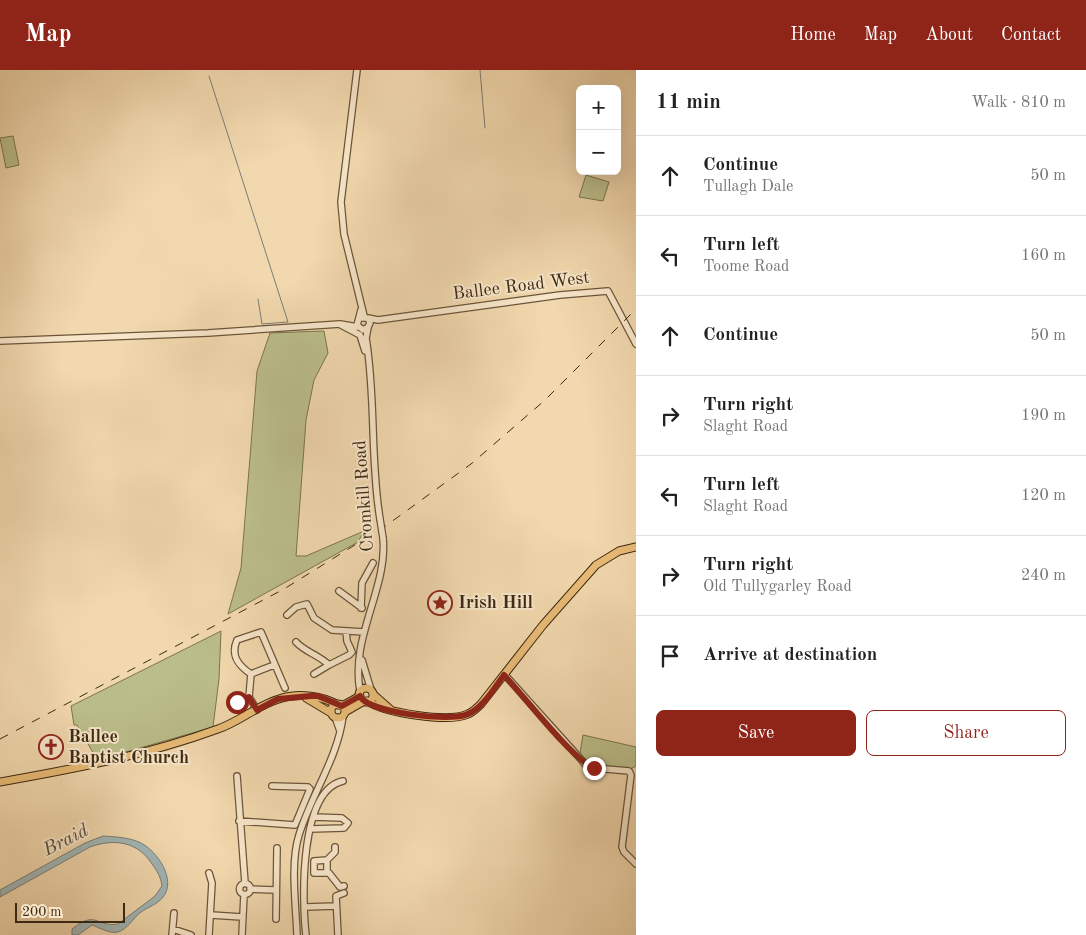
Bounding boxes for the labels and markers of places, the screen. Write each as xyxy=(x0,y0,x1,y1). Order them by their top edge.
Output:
place icon: Irish Hill xyxy=(427,590,453,616)
place label: Irish Hill xyxy=(458,594,534,612)
place label: Ballee Baptist Church xyxy=(68,728,189,767)
church icon: Ballee Baptist Church xyxy=(38,734,64,760)

